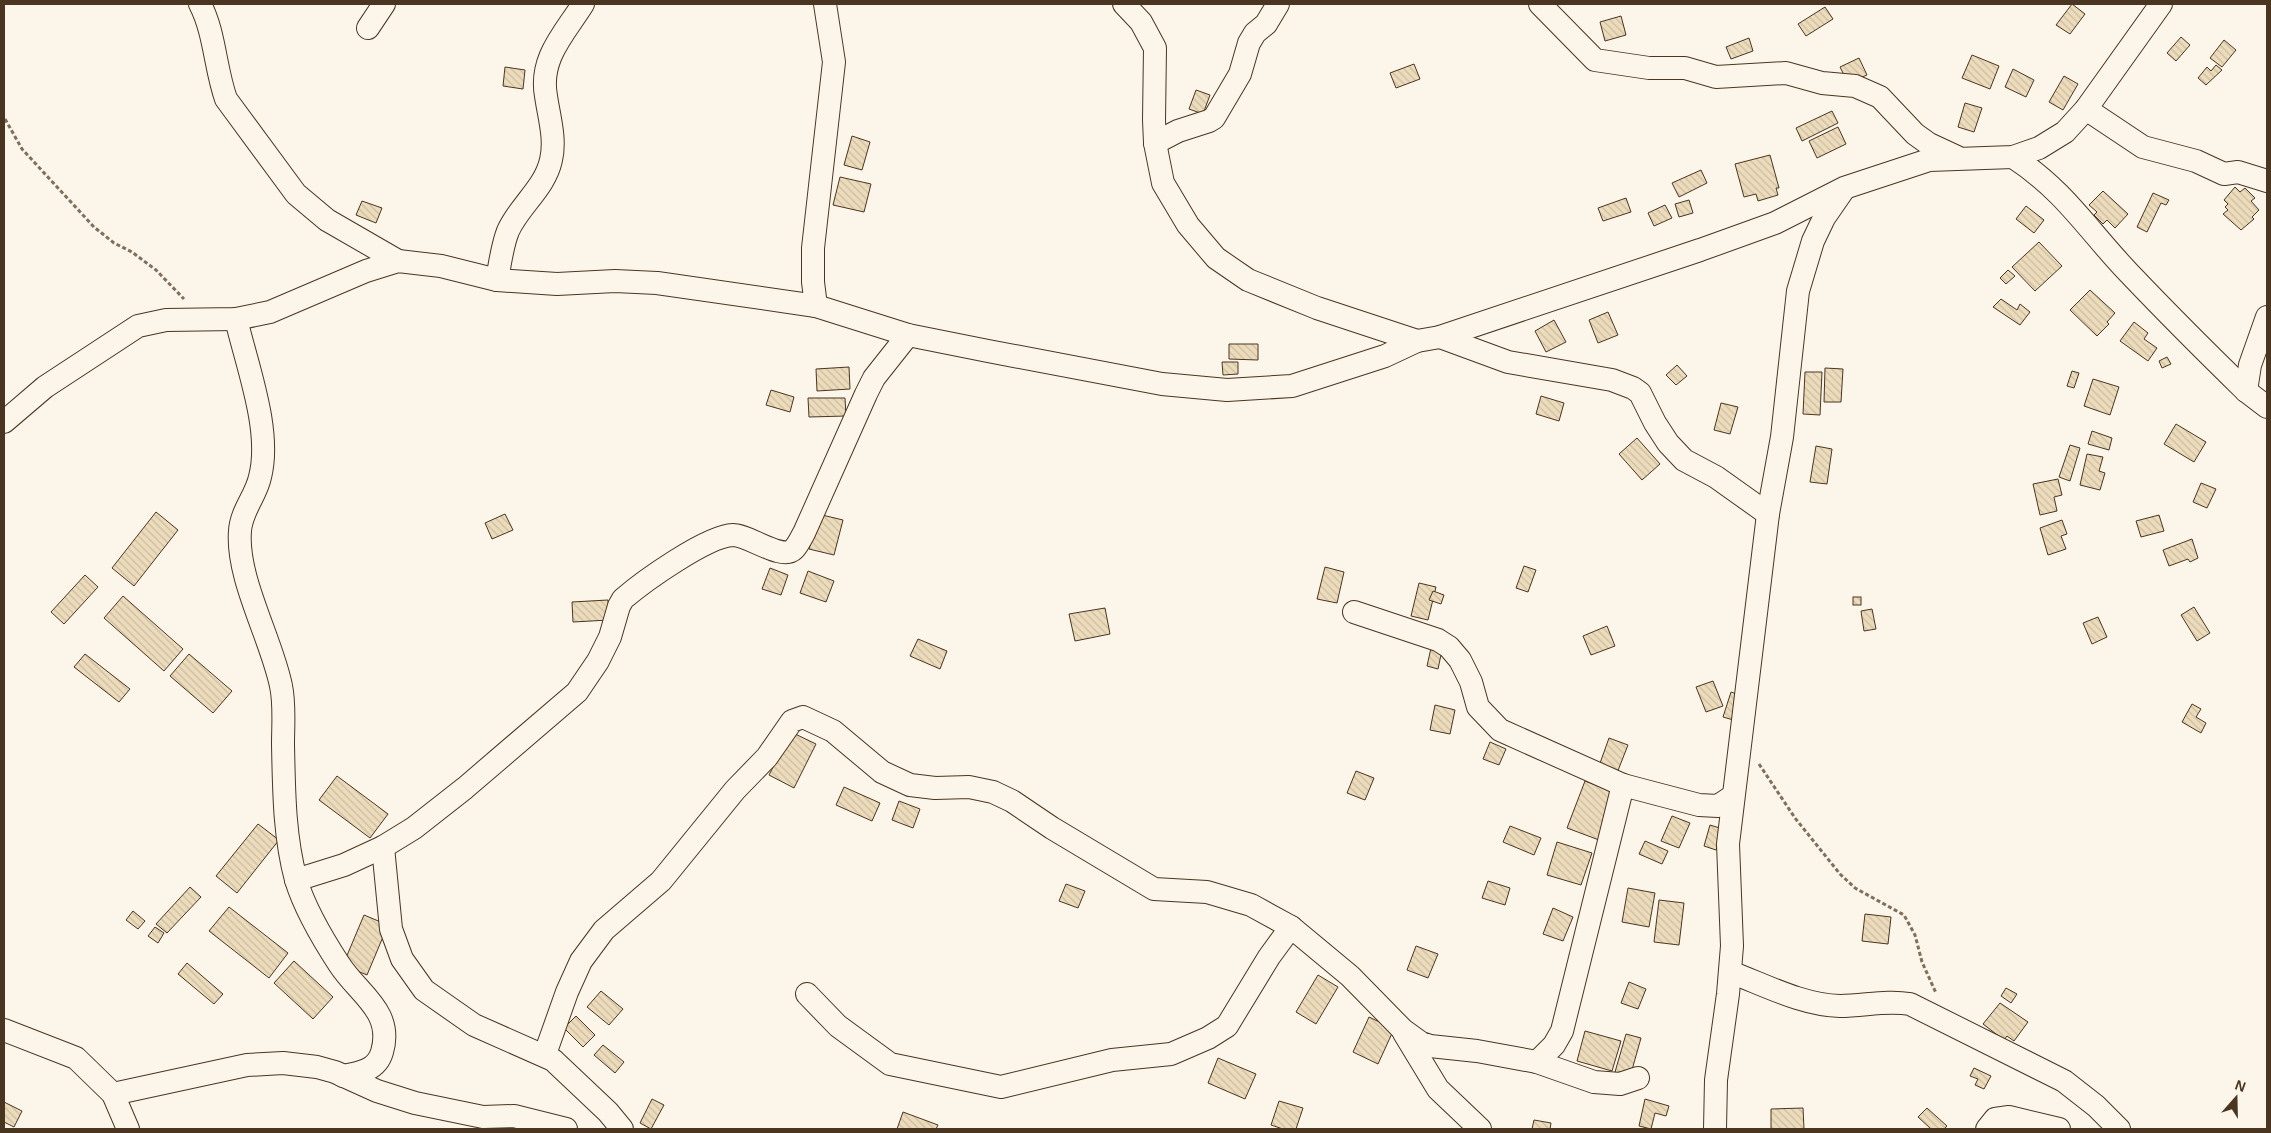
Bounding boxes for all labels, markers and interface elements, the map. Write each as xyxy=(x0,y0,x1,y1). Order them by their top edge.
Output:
north arrow xyxy=(2211,1073,2261,1123)
text: N xyxy=(2233,1077,2248,1095)

